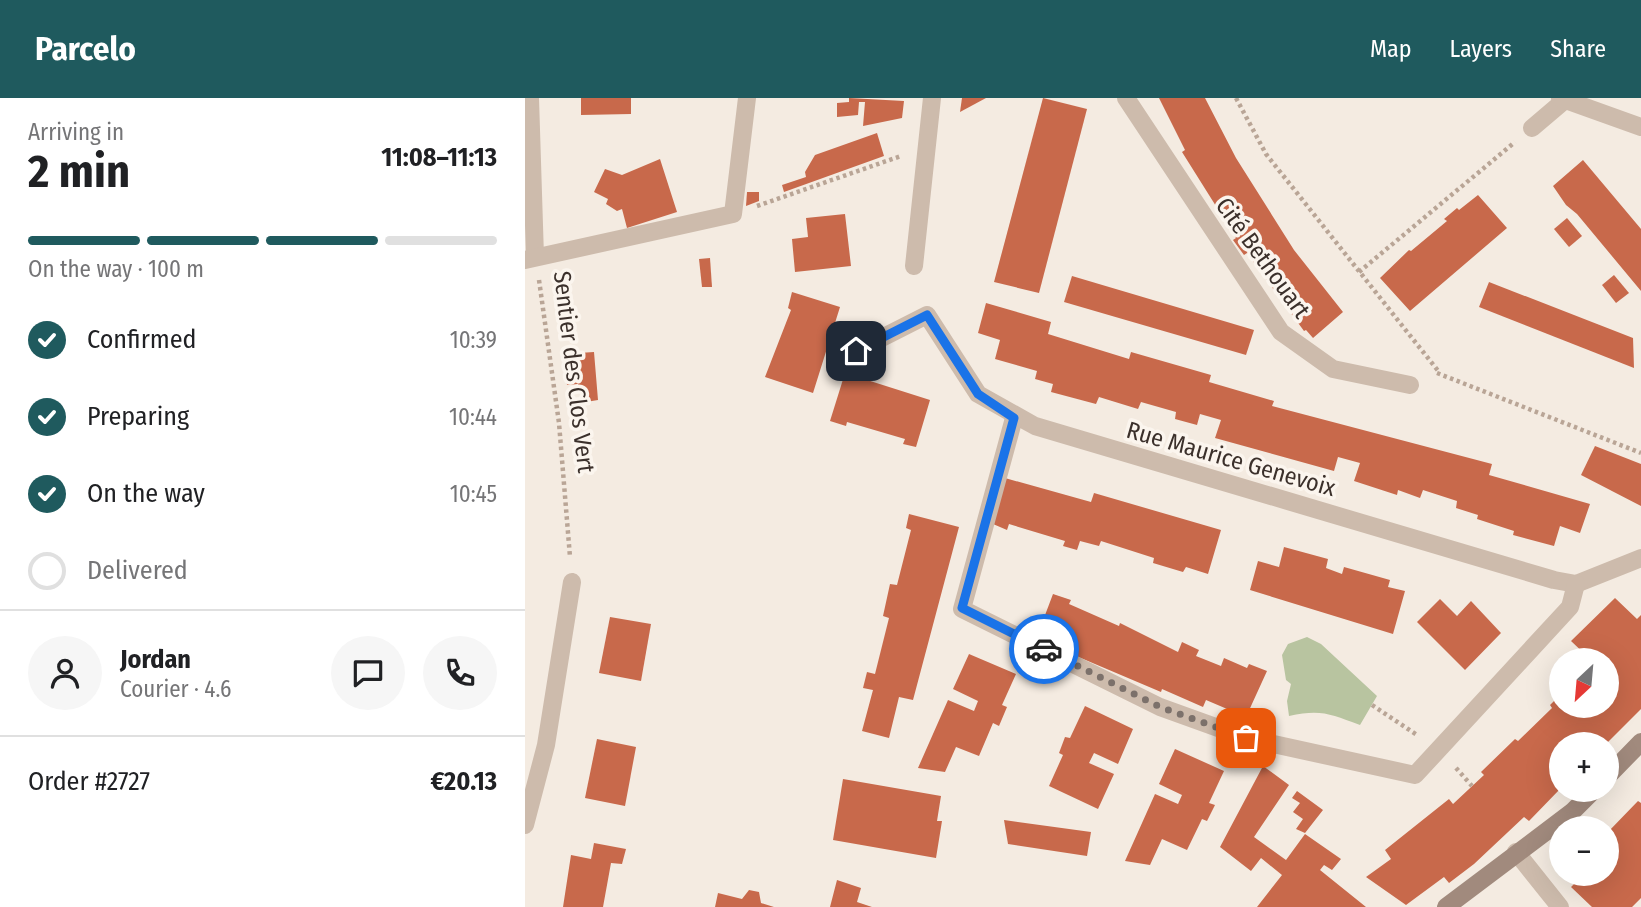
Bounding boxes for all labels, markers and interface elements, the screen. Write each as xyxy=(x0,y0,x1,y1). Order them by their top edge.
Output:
text: Parcelo xyxy=(35,29,136,69)
text: Map xyxy=(1370,35,1412,63)
text: Layers xyxy=(1450,35,1512,63)
text: Share xyxy=(1550,35,1606,63)
text: Arriving in xyxy=(28,118,124,146)
text: 11:08–11:13 xyxy=(381,142,497,173)
text: 2 min xyxy=(28,144,130,199)
street label: Cité Bethouart xyxy=(1210,192,1316,324)
text: On the way · 100 m xyxy=(28,255,204,283)
street label: Sentier des Clos Vert xyxy=(548,269,600,475)
icon: check xyxy=(28,321,66,359)
pin xyxy=(826,321,886,381)
text: Confirmed xyxy=(87,324,197,355)
text: 10:39 xyxy=(450,326,497,354)
icon: home xyxy=(837,332,875,370)
icon: check xyxy=(28,398,66,436)
text: Preparing xyxy=(87,401,189,432)
text: 10:44 xyxy=(449,403,497,431)
street label: Rue Maurice Genevoix xyxy=(1123,416,1339,502)
icon: check xyxy=(28,475,66,513)
text: On the way xyxy=(87,478,205,509)
text: 10:45 xyxy=(450,480,497,508)
text: Delivered xyxy=(87,555,188,586)
courier xyxy=(1009,614,1079,684)
icon: car xyxy=(1025,630,1063,668)
button: person xyxy=(28,636,102,710)
button: chat xyxy=(331,636,405,710)
button: phone xyxy=(423,636,497,710)
text: Jordan xyxy=(120,644,191,675)
north arrow xyxy=(1549,648,1619,718)
map controls xyxy=(1549,648,1619,886)
text: Courier · 4.6 xyxy=(120,675,231,703)
pin xyxy=(1216,708,1276,768)
icon: bag xyxy=(1227,719,1265,757)
button: + xyxy=(1549,732,1619,802)
text: Order #2727 xyxy=(28,766,150,797)
text: €20.13 xyxy=(430,766,497,797)
button: − xyxy=(1549,816,1619,886)

